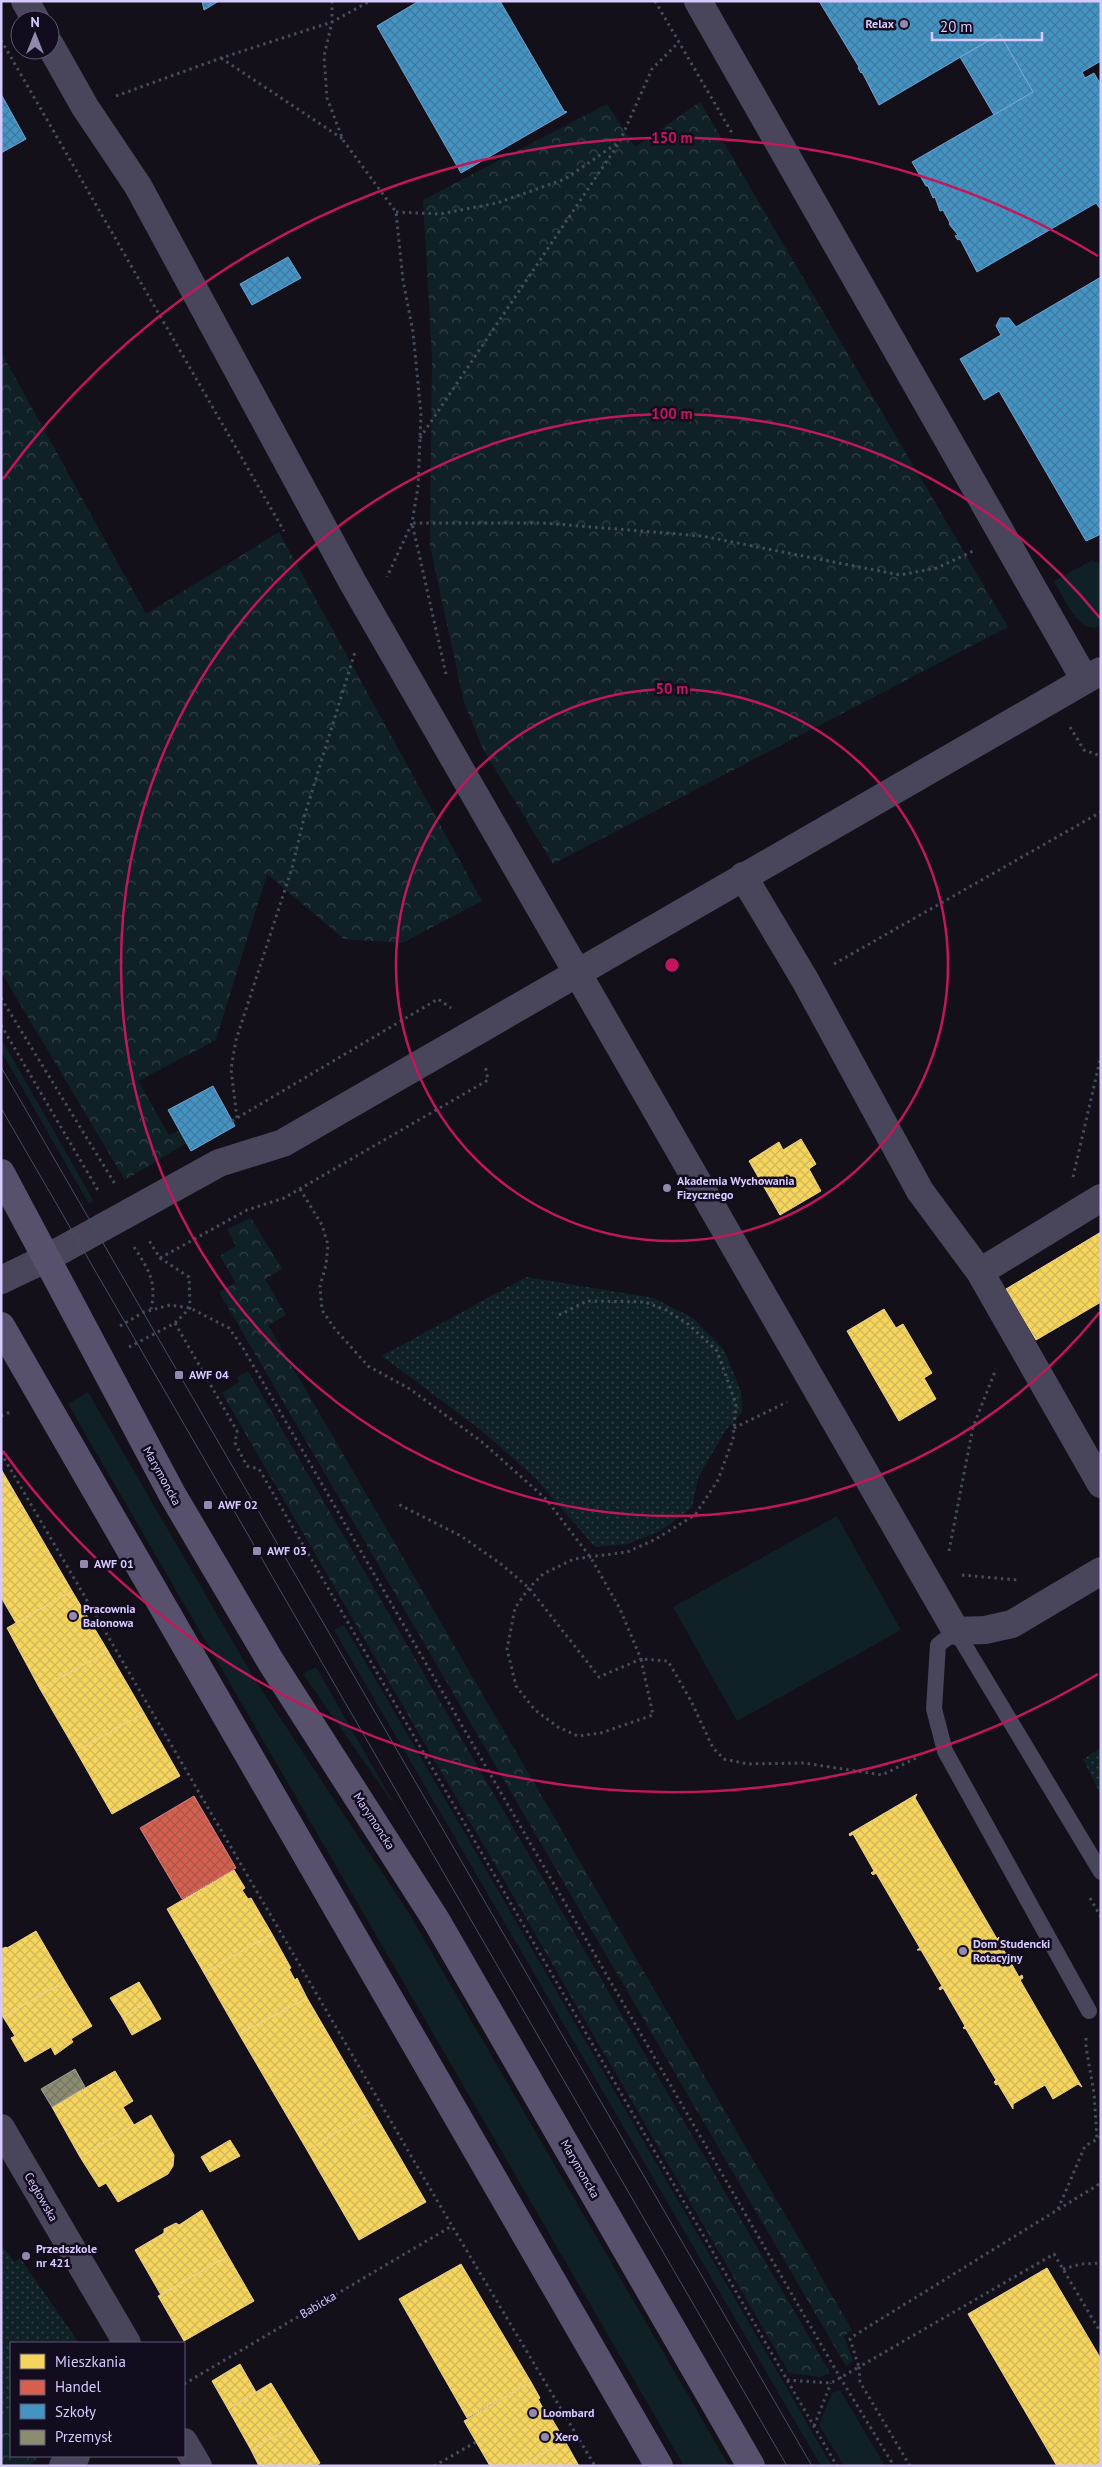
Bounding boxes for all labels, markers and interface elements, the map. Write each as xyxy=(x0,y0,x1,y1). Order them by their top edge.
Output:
north arrow xyxy=(10,10,60,60)
scale bar xyxy=(932,10,1042,42)
text: N xyxy=(30,13,40,31)
place label: Relax xyxy=(865,16,895,31)
text: 20 m xyxy=(940,17,973,36)
marker: Relax xyxy=(898,18,910,30)
text: 150 m xyxy=(651,128,693,147)
text: 100 m xyxy=(651,404,693,423)
text: 50 m xyxy=(656,679,688,698)
centre of rings xyxy=(663,956,681,974)
place label: Akademia Wychowania Fizycznego xyxy=(677,1173,795,1202)
marker: Akademia Wychowania Fizycznego xyxy=(661,1182,673,1194)
place label: AWF 04 xyxy=(189,1367,229,1382)
marker: AWF 04 xyxy=(173,1369,185,1381)
street label: Marymoncka xyxy=(140,1444,185,1508)
place label: AWF 02 xyxy=(218,1497,258,1512)
marker: AWF 02 xyxy=(202,1499,214,1511)
place label: AWF 03 xyxy=(267,1543,307,1558)
marker: AWF 03 xyxy=(251,1545,263,1557)
place label: AWF 01 xyxy=(94,1556,134,1571)
marker: AWF 01 xyxy=(78,1558,90,1570)
place label: Pracownia Balonowa xyxy=(83,1601,135,1630)
marker: Pracownia Balonowa xyxy=(67,1610,79,1622)
street label: Marymoncka xyxy=(350,1789,398,1852)
place label: Dom Studencki Rotacyjny xyxy=(973,1936,1050,1965)
marker: Dom Studencki Rotacyjny xyxy=(957,1945,969,1957)
street label: Marymoncka xyxy=(558,2137,603,2201)
street label: Cegłowska xyxy=(21,2170,62,2224)
place label: Przedszkole nr 421 xyxy=(36,2241,97,2270)
marker: Przedszkole nr 421 xyxy=(20,2250,32,2262)
street label: Babicka xyxy=(297,2288,339,2321)
legend xyxy=(10,2342,185,2457)
text: Mieszkania xyxy=(55,2352,126,2371)
text: Handel xyxy=(55,2377,101,2396)
text: Szkoły xyxy=(55,2402,96,2421)
place label: Loombard xyxy=(543,2405,594,2420)
marker: Loombard xyxy=(527,2407,539,2419)
text: Przemysł xyxy=(55,2427,113,2446)
place label: Xero xyxy=(555,2429,579,2444)
marker: Xero xyxy=(539,2431,551,2443)

